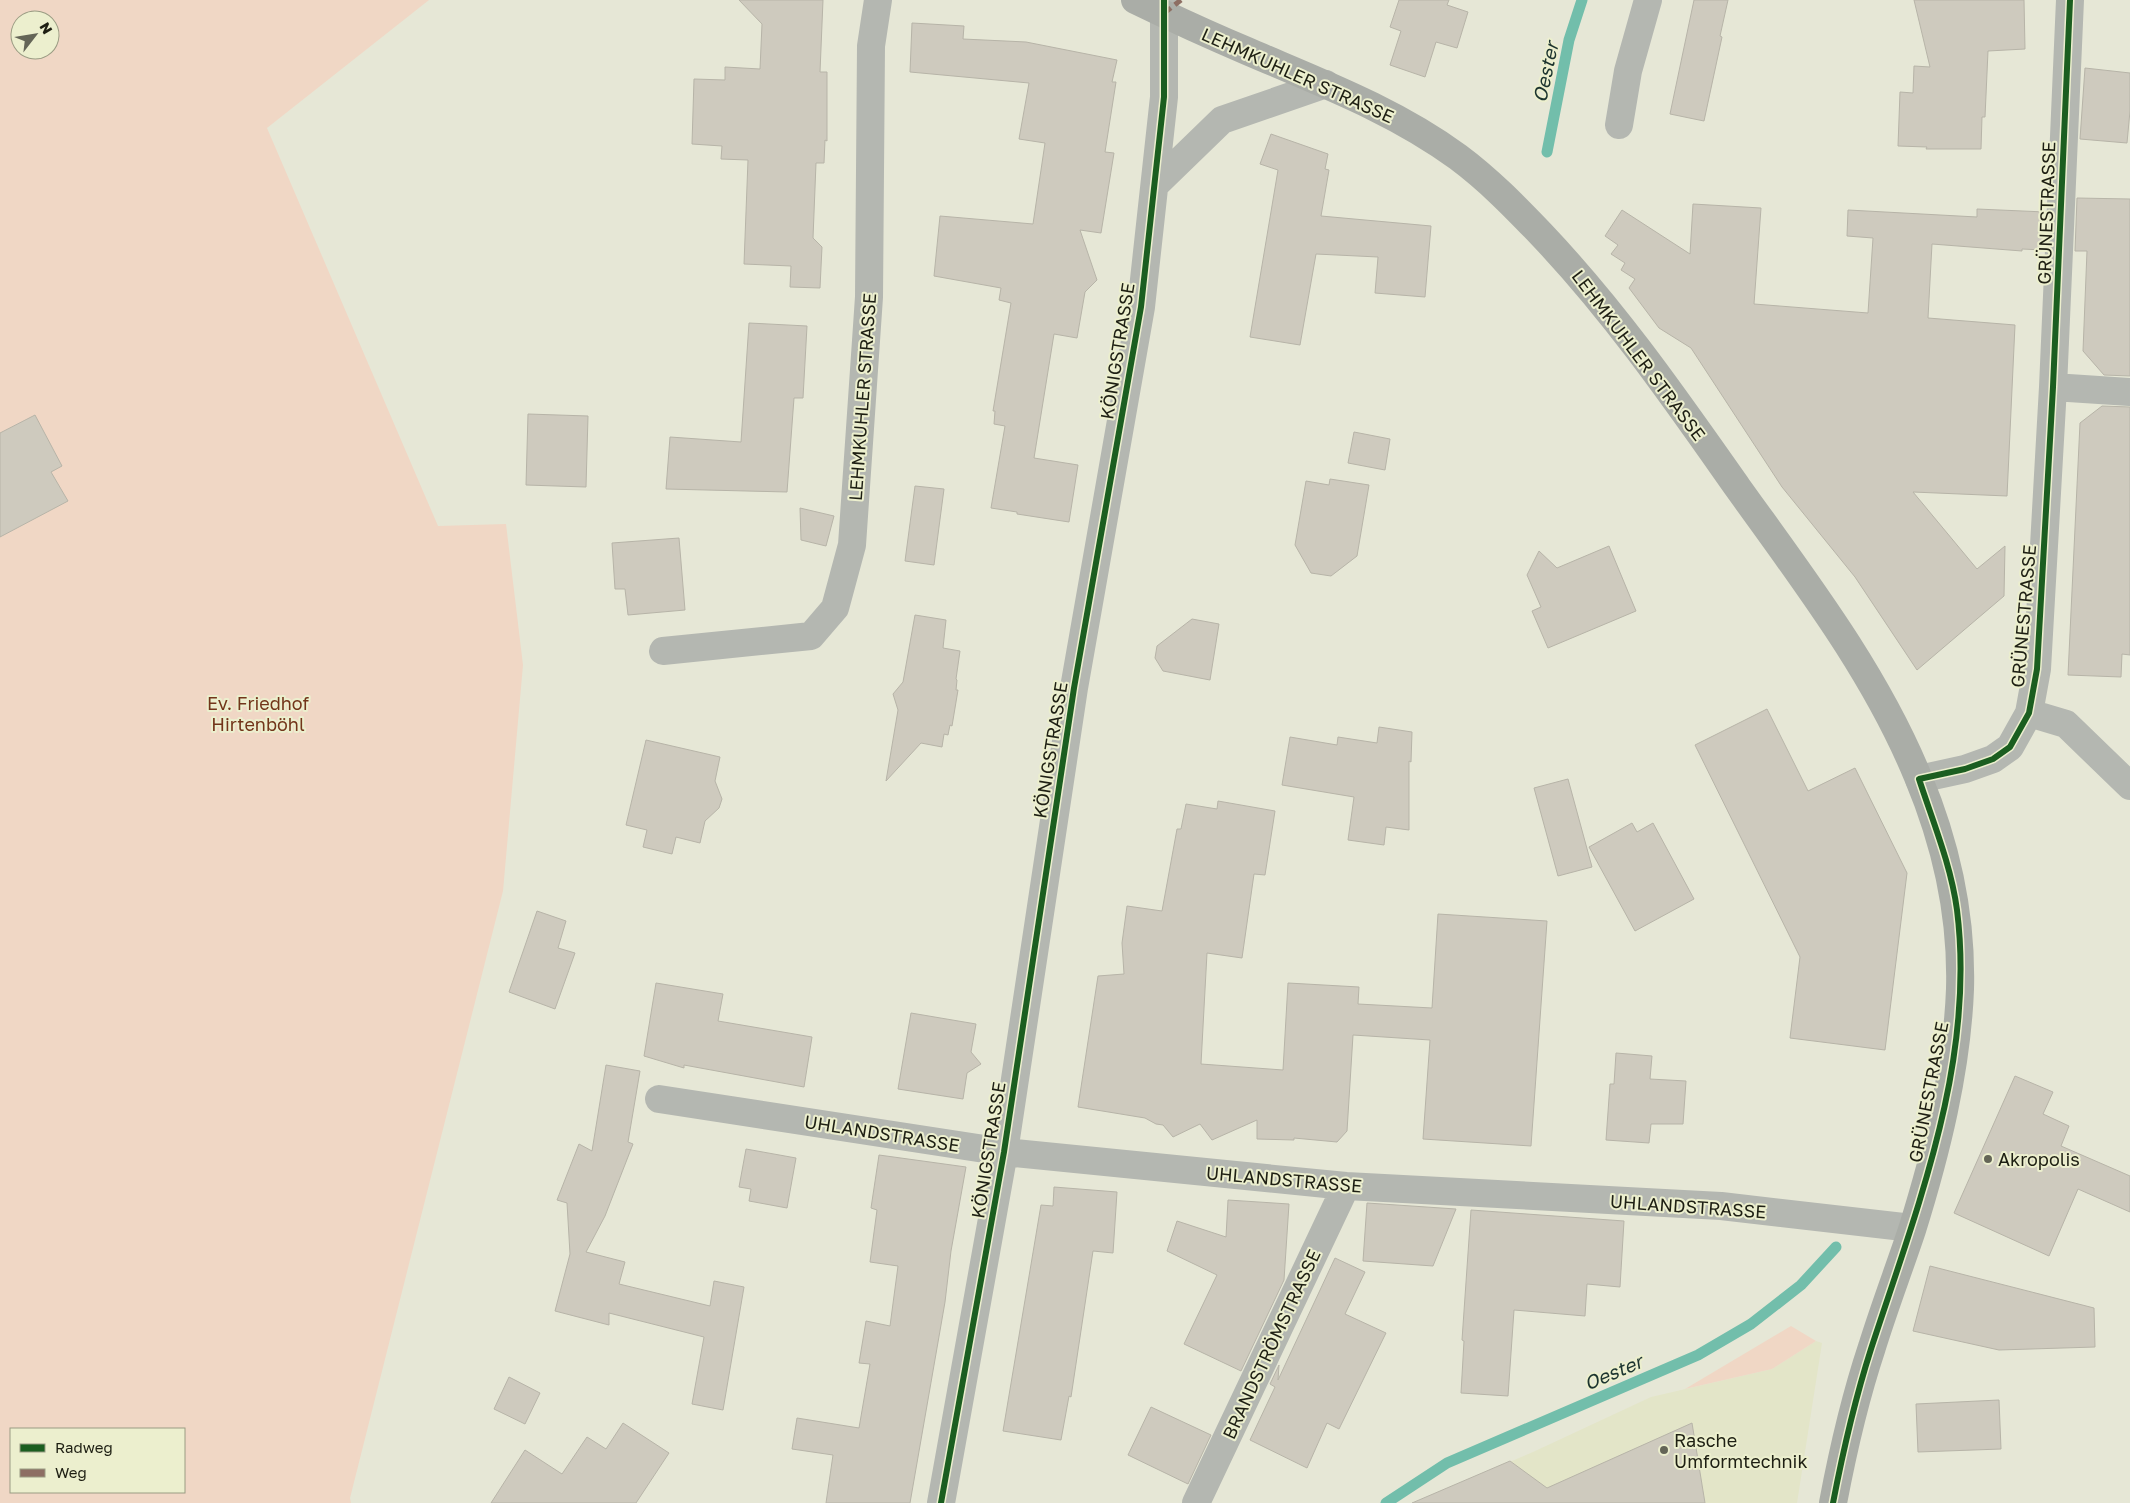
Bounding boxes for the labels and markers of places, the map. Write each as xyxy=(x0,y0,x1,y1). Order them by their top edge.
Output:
place label: Akropolis xyxy=(1998,1148,2080,1170)
marker: Akropolis xyxy=(1982,1153,1994,1165)
place label: Rasche Umformtechnik xyxy=(1674,1429,1808,1472)
marker: Rasche Umformtechnik xyxy=(1658,1444,1670,1456)

